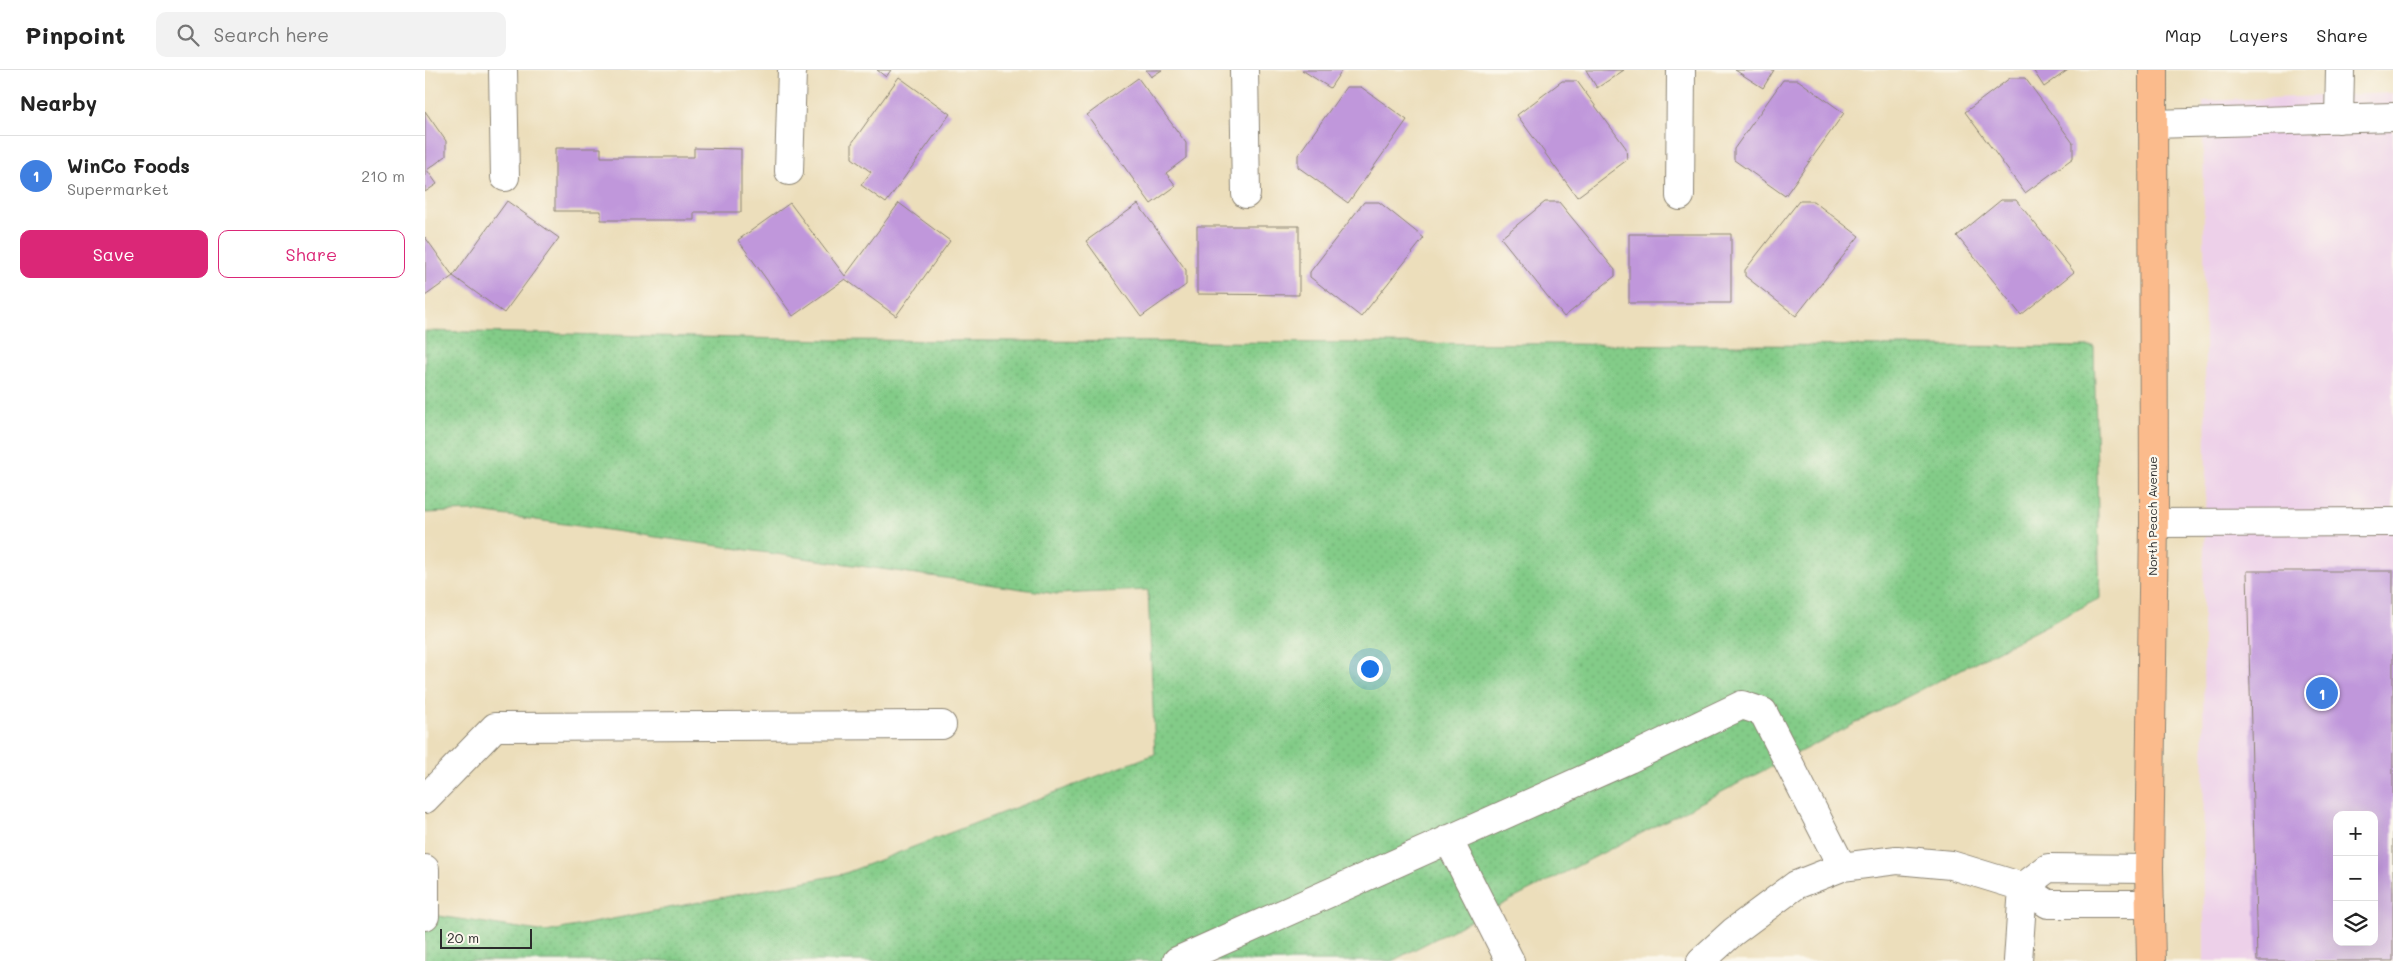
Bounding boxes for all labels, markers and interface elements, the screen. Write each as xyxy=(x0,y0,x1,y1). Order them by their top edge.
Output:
search box xyxy=(156,12,506,57)
text: Pinpoint xyxy=(25,19,126,50)
icon: search xyxy=(174,21,202,49)
text: Search here xyxy=(214,22,329,47)
text: Map xyxy=(2165,23,2201,47)
text: Layers xyxy=(2229,23,2288,47)
text: Share xyxy=(2316,23,2368,47)
text: Nearby xyxy=(20,89,97,116)
text: WinCo Foods xyxy=(67,153,190,178)
text: 1 xyxy=(32,165,40,186)
text: 210 m xyxy=(361,165,405,186)
text: Supermarket xyxy=(67,178,169,199)
button: Save xyxy=(20,230,208,278)
button: Share xyxy=(218,230,405,278)
street label: North Peach Avenue xyxy=(2144,456,2160,576)
your location xyxy=(1357,656,1383,682)
pin: 1 xyxy=(2306,674,2338,712)
map controls xyxy=(2333,811,2378,946)
button: + xyxy=(2333,811,2378,856)
button: − xyxy=(2333,856,2378,901)
button: layers xyxy=(2333,901,2378,946)
scale bar xyxy=(440,926,533,949)
text: 20 m xyxy=(447,928,479,947)

